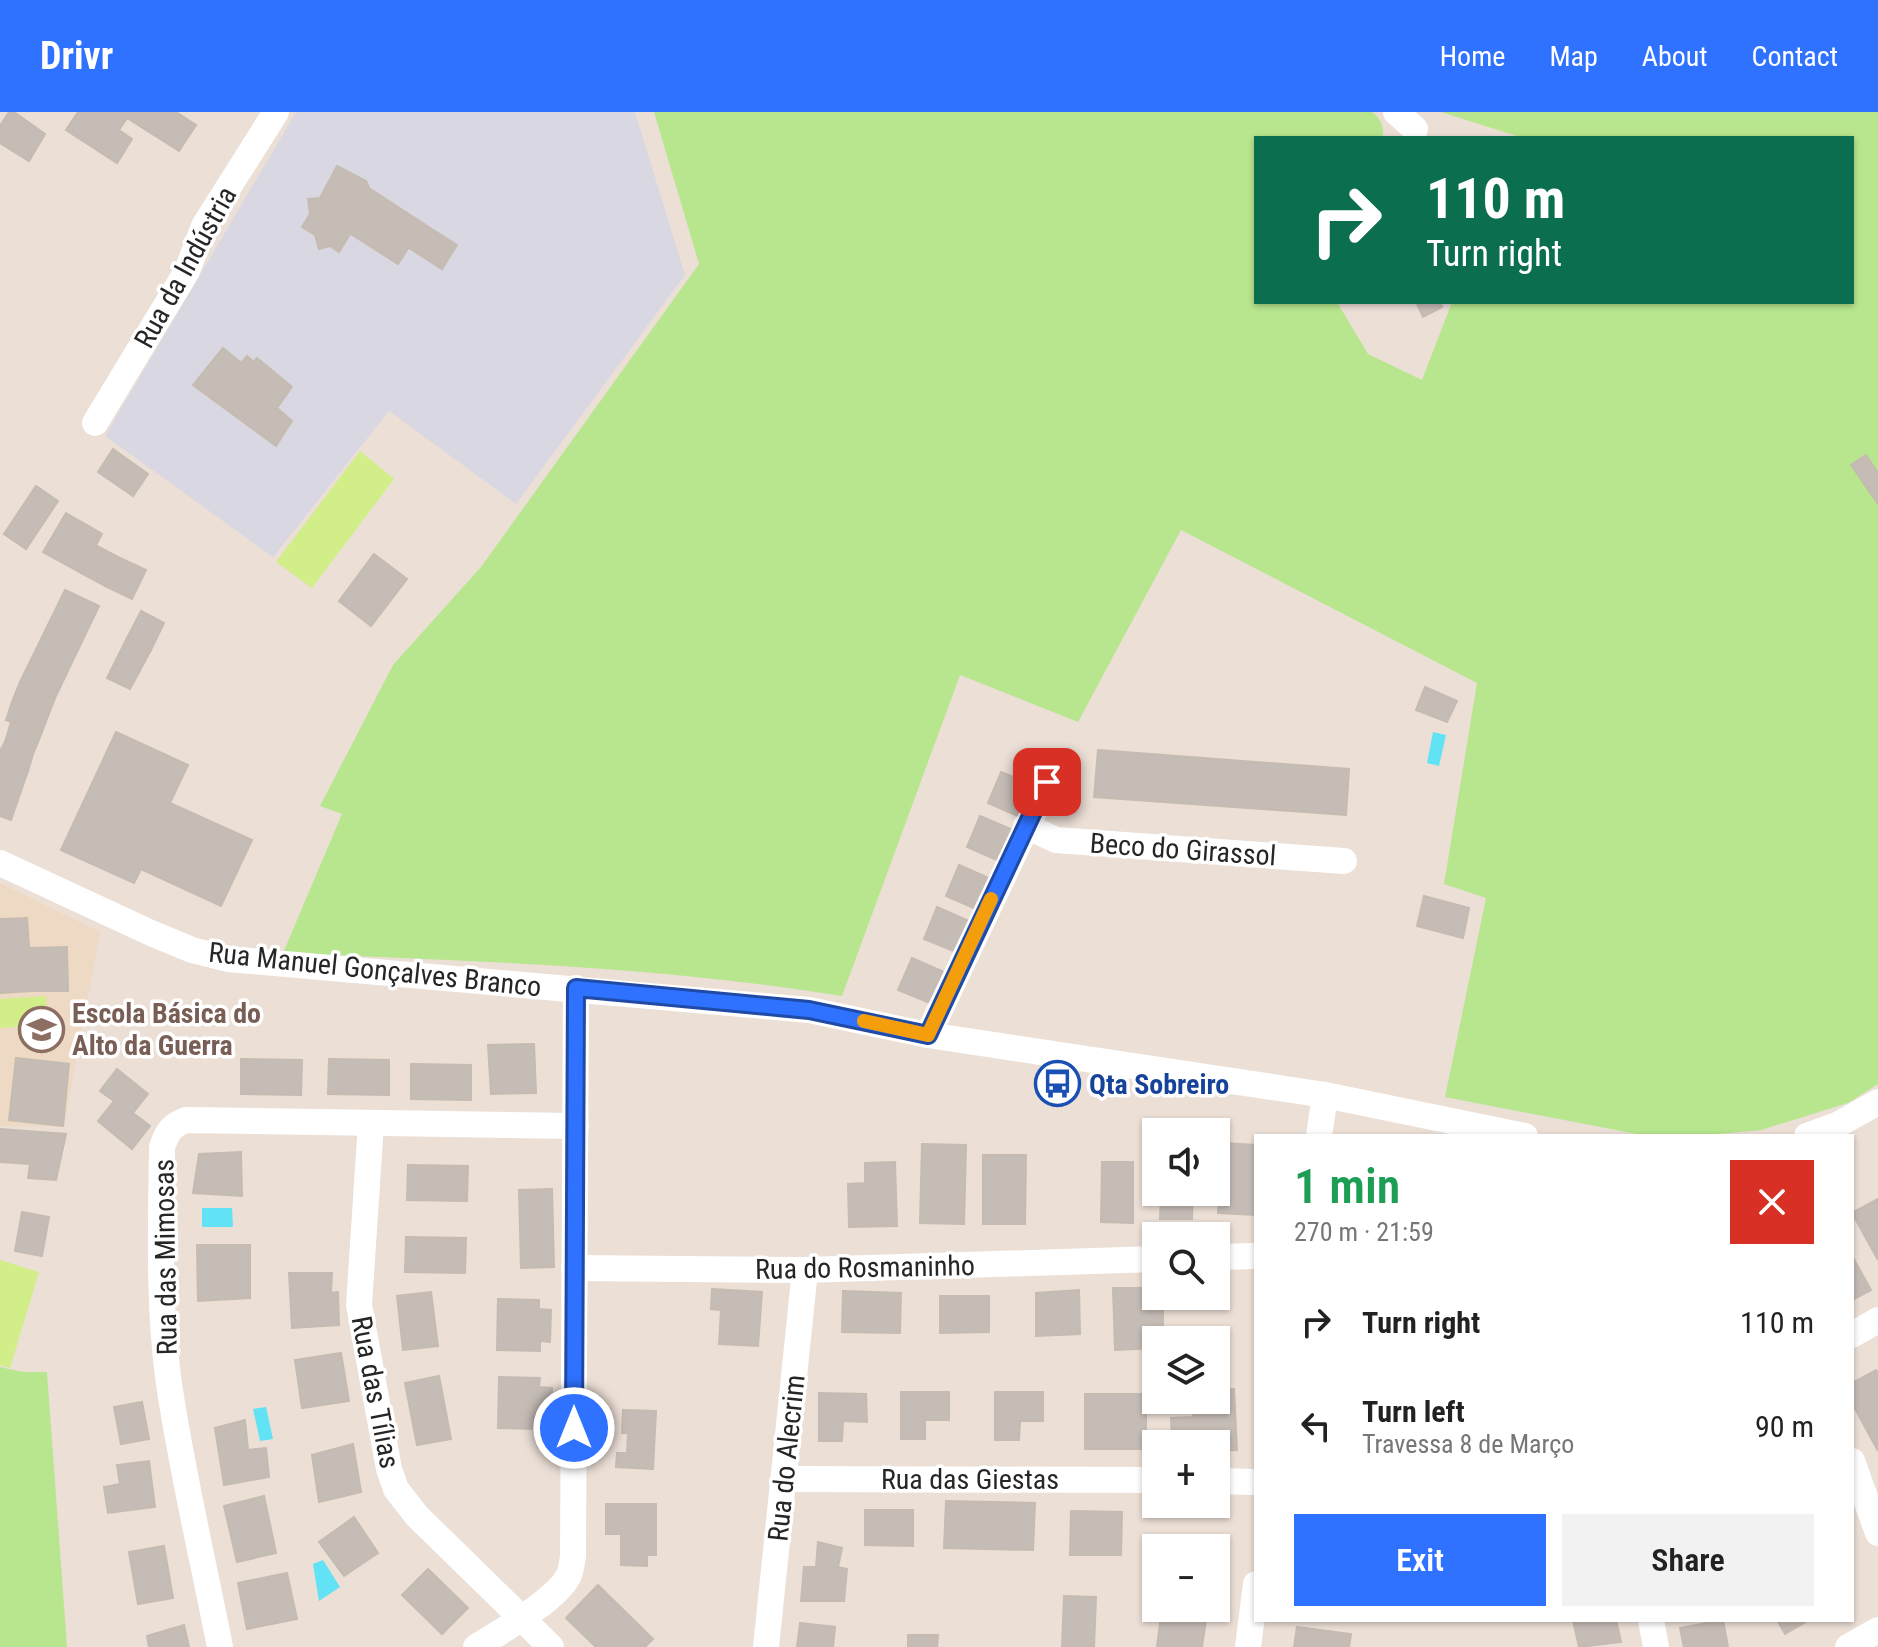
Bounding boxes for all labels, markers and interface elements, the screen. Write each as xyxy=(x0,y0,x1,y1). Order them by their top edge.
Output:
text: Drivr xyxy=(40,34,113,78)
text: Home xyxy=(1440,40,1505,73)
text: Map xyxy=(1549,40,1598,73)
text: About xyxy=(1642,40,1708,73)
text: Contact xyxy=(1752,40,1838,73)
text: 110 m xyxy=(1426,166,1565,232)
icon: right xyxy=(1294,168,1398,272)
street label: Rua da Indústria xyxy=(128,181,243,354)
text: Turn right xyxy=(1426,233,1562,275)
pin xyxy=(1013,748,1081,816)
icon: arrive xyxy=(1025,760,1069,804)
street label: Beco do Girassol xyxy=(1089,827,1277,872)
street label: Rua Manuel Gonçalves Branco xyxy=(207,936,543,1003)
place label: Escola Básica do Alto da Guerra xyxy=(72,997,261,1062)
school or university icon: Escola Básica do Alto da Guerra xyxy=(17,1005,65,1053)
bus stop icon: Qta Sobreiro xyxy=(1034,1060,1082,1108)
place label: Qta Sobreiro xyxy=(1089,1068,1229,1101)
map controls xyxy=(1142,1118,1230,1622)
button: sound xyxy=(1142,1118,1230,1206)
text: 1 min xyxy=(1294,1158,1400,1215)
street label: Rua das Mimosas xyxy=(147,1159,184,1355)
button: close xyxy=(1730,1160,1814,1244)
text: 270 m · 21:59 xyxy=(1294,1217,1434,1247)
button: search xyxy=(1142,1222,1230,1310)
street label: Rua do Rosmaninho xyxy=(755,1249,975,1286)
icon: right xyxy=(1294,1300,1338,1344)
text: Turn right xyxy=(1362,1305,1480,1340)
text: 110 m xyxy=(1740,1305,1814,1340)
street label: Rua das Tílias xyxy=(345,1313,406,1471)
button: layers xyxy=(1142,1326,1230,1414)
street label: Rua do Alecrim xyxy=(761,1373,812,1543)
position arrow xyxy=(532,1386,616,1470)
text: Turn left xyxy=(1362,1394,1465,1429)
icon: left xyxy=(1294,1404,1338,1448)
text: 90 m xyxy=(1755,1409,1814,1444)
text: Travessa 8 de Março xyxy=(1362,1429,1574,1459)
button: + xyxy=(1142,1430,1230,1518)
street label: Rua das Giestas xyxy=(881,1463,1059,1496)
button: Exit xyxy=(1294,1514,1546,1606)
button: Share xyxy=(1562,1514,1814,1606)
button: − xyxy=(1142,1534,1230,1622)

